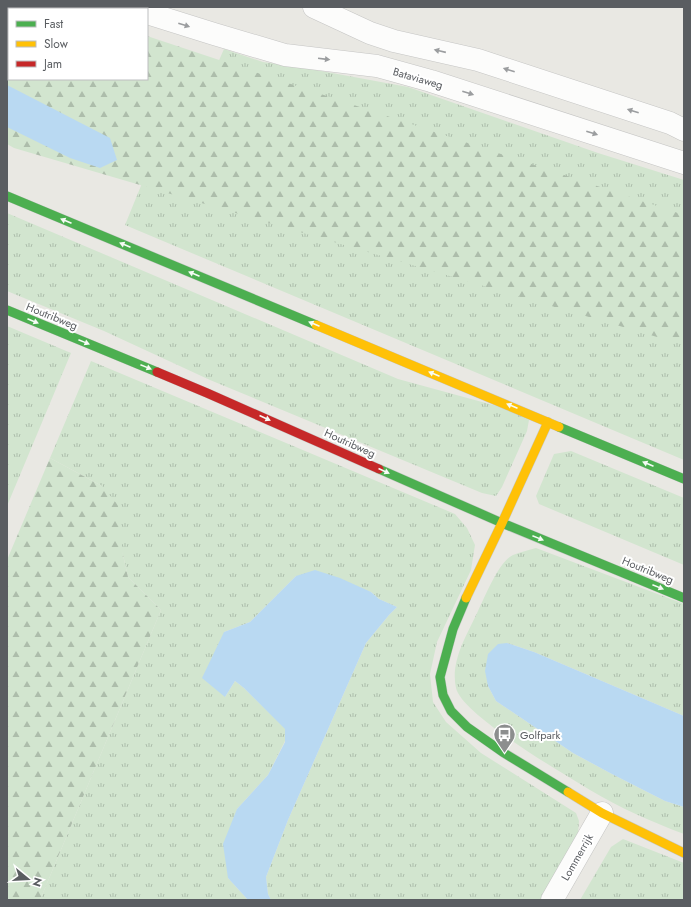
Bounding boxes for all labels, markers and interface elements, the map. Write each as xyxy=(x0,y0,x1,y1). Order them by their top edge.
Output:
legend xyxy=(8,8,148,80)
text: Fast xyxy=(44,15,63,33)
one-way arrow xyxy=(178,22,190,28)
text: Slow xyxy=(44,35,69,53)
one-way arrow xyxy=(434,48,446,54)
text: Jam xyxy=(42,55,62,73)
one-way arrow xyxy=(318,56,330,62)
street label: Bataviaweg xyxy=(391,63,445,93)
one-way arrow xyxy=(503,67,515,73)
one-way arrow xyxy=(462,90,474,96)
one-way arrow xyxy=(626,107,638,113)
one-way arrow xyxy=(586,130,598,136)
one-way arrow xyxy=(61,218,72,224)
one-way arrow xyxy=(119,242,131,249)
one-way arrow xyxy=(188,271,199,277)
street label: Houtribweg xyxy=(24,298,80,334)
one-way arrow xyxy=(27,317,39,324)
one-way arrow xyxy=(308,321,319,327)
one-way arrow xyxy=(79,339,90,345)
one-way arrow xyxy=(140,365,152,371)
one-way arrow xyxy=(428,371,439,377)
one-way arrow xyxy=(505,403,517,409)
one-way arrow xyxy=(260,416,272,422)
street label: Houtribweg xyxy=(322,425,378,461)
one-way arrow xyxy=(643,461,654,467)
one-way arrow xyxy=(379,468,390,474)
one-way arrow xyxy=(533,535,545,541)
street label: Houtribweg xyxy=(620,552,676,588)
one-way arrow xyxy=(653,585,665,591)
bus stop icon: Golfpark xyxy=(491,722,517,755)
place label: Golfpark xyxy=(520,727,561,743)
street label: Lommerrijk xyxy=(557,830,597,883)
north arrow xyxy=(8,859,48,899)
text: N xyxy=(29,875,46,889)

